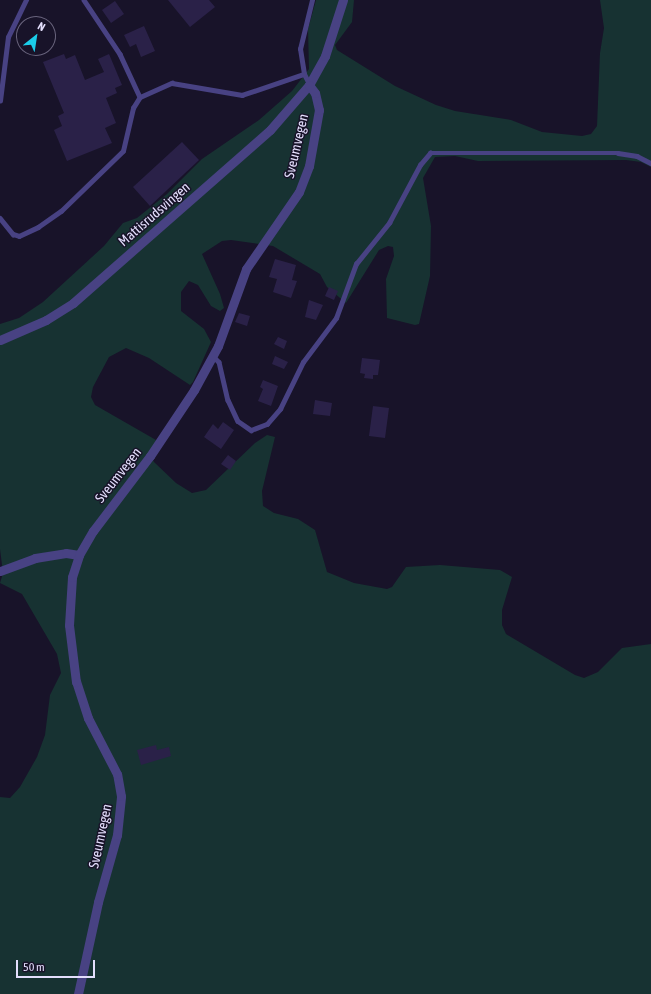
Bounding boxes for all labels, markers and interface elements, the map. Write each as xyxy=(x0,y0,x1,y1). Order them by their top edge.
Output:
north arrow xyxy=(16,16,56,56)
text: N xyxy=(36,20,47,33)
street label: Sveumvegen xyxy=(280,112,312,180)
street label: Mattisrudsvingen xyxy=(115,178,193,250)
street label: Sveumvegen xyxy=(91,444,145,506)
street label: Sveumvegen xyxy=(85,802,115,870)
scale bar xyxy=(18,952,97,978)
text: 50 m xyxy=(23,960,45,974)

